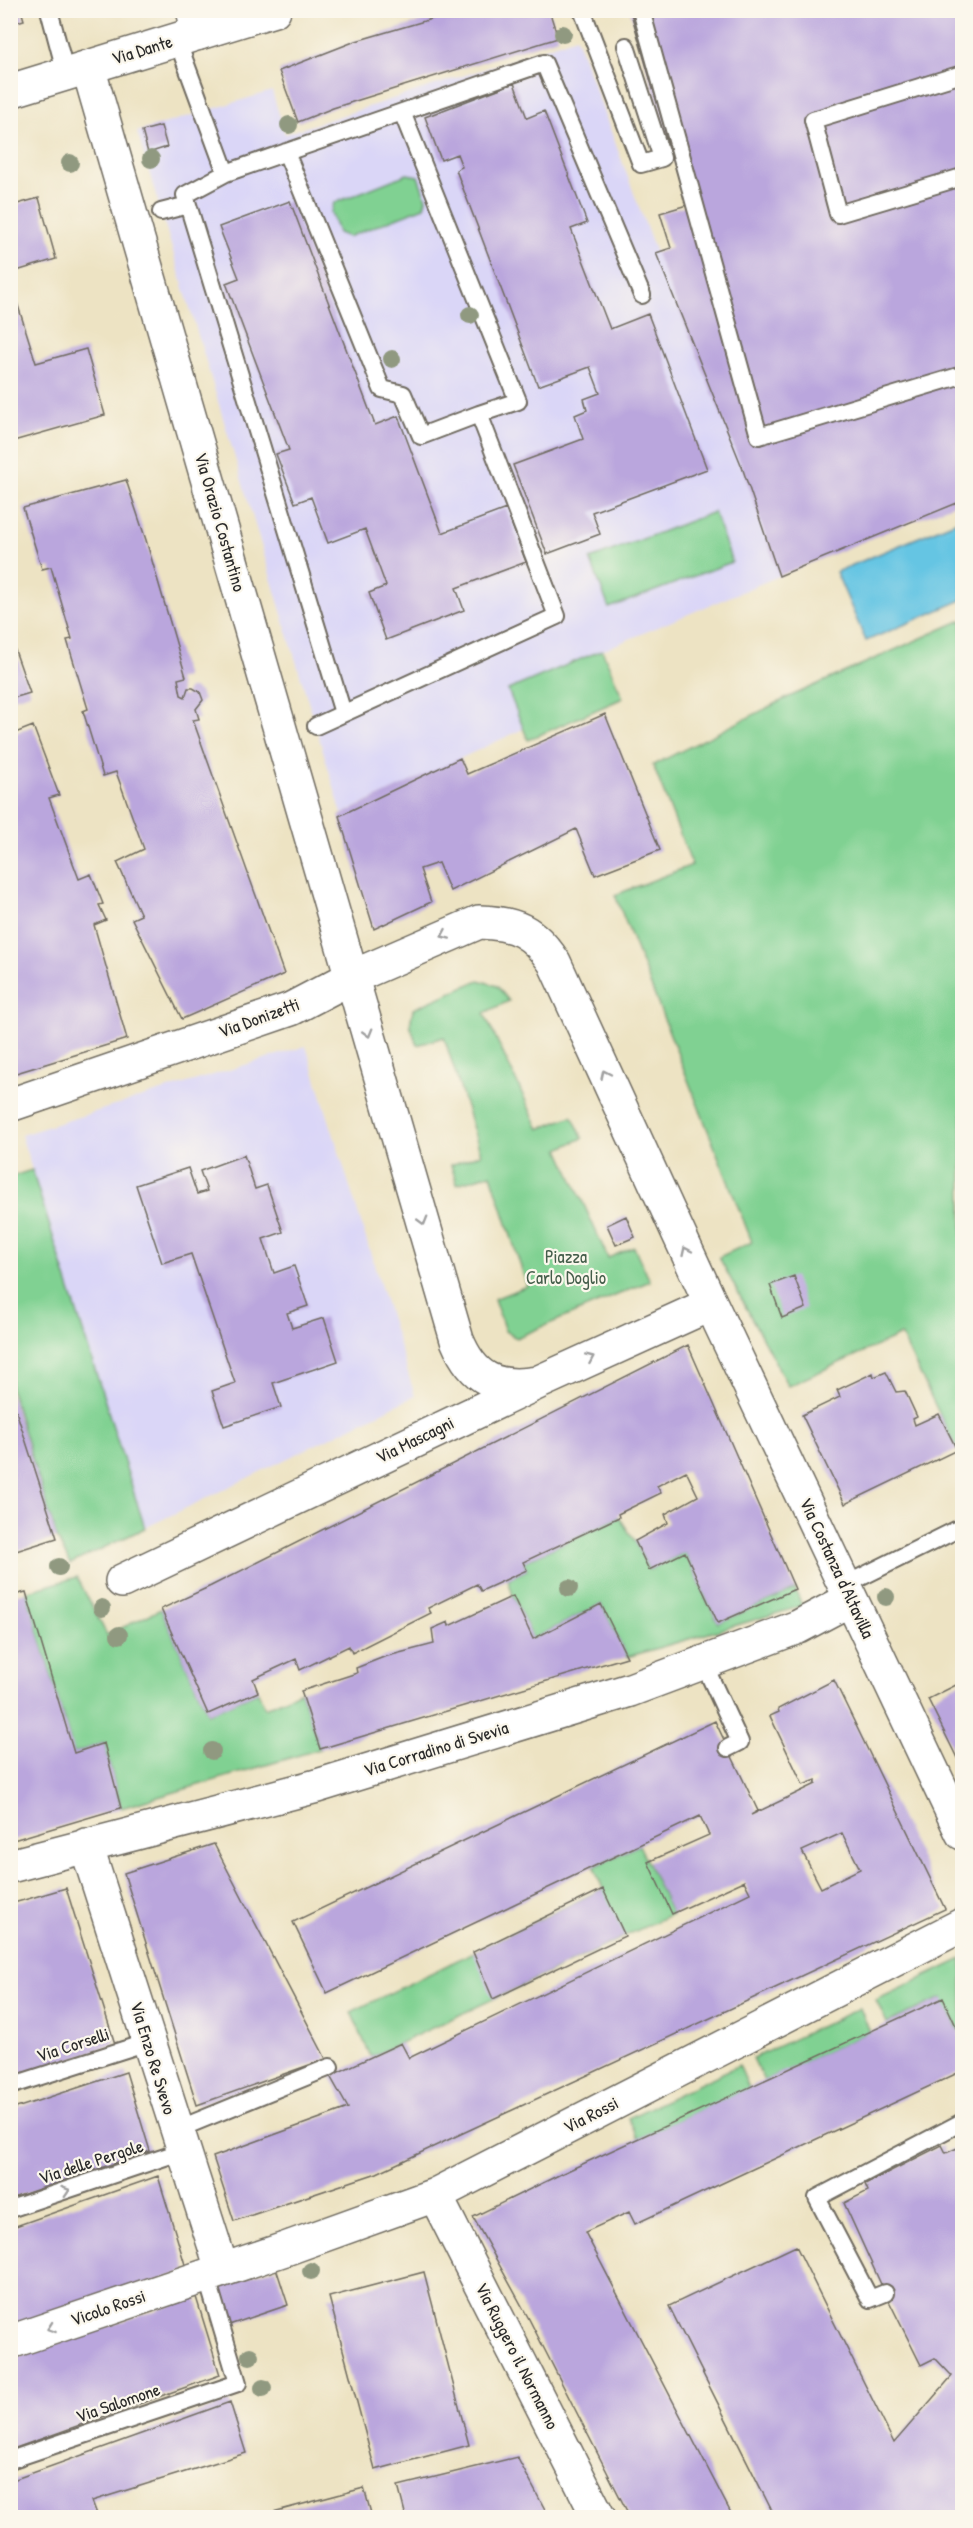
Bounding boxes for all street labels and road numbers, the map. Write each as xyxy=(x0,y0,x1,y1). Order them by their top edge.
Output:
street label: Via Dante xyxy=(108,28,175,71)
street label: Via Orazio Costantino xyxy=(189,449,252,594)
street label: Via Donizetti xyxy=(215,991,303,1044)
street label: Via Mascagni xyxy=(371,1410,458,1469)
street label: Via Costanza d'Altavilla xyxy=(794,1493,881,1642)
street label: Via Corradino di Svevia xyxy=(360,1715,511,1782)
street label: Via Enzo Re Svevo xyxy=(124,1998,183,2117)
street label: Via Corselli xyxy=(33,2021,113,2068)
street label: Via Rossi xyxy=(559,2090,623,2139)
street label: Via delle Pergole xyxy=(35,2133,146,2190)
street label: Via Ruggero il Normanno xyxy=(470,2278,565,2434)
street label: Vicolo Rossi xyxy=(67,2283,149,2332)
street label: Via Salomone xyxy=(72,2376,163,2429)

